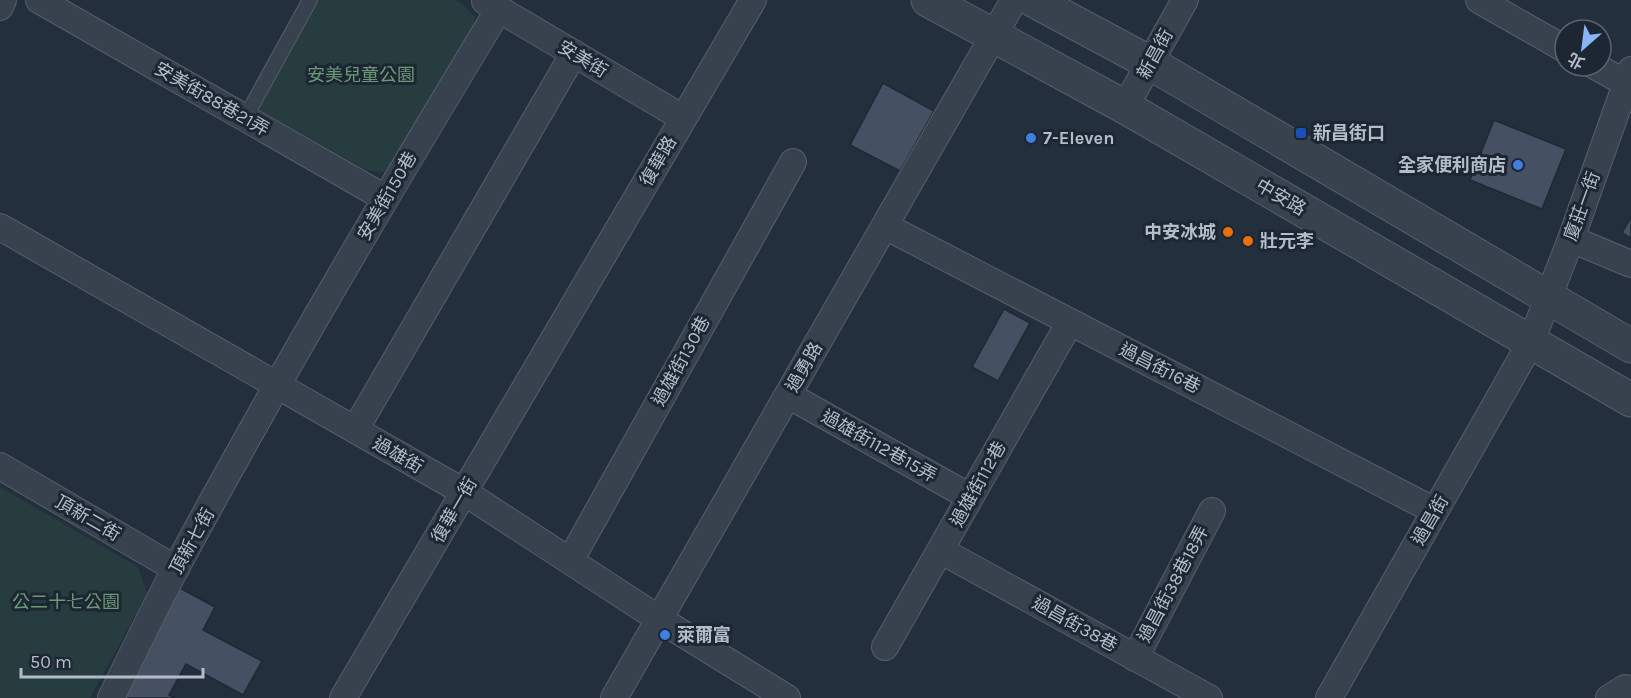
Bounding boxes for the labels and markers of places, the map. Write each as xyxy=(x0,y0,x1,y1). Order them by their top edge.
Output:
place label: 新昌街口 xyxy=(1313,122,1385,144)
marker: 新昌街口 xyxy=(1294,126,1308,140)
place label: 7-Eleven xyxy=(1043,127,1114,149)
marker: 7-Eleven xyxy=(1024,131,1038,145)
place label: 全家便利商店 xyxy=(1398,154,1506,176)
marker: 全家便利商店 xyxy=(1511,158,1525,172)
place label: 中安冰城 xyxy=(1144,221,1216,243)
marker: 中安冰城 xyxy=(1221,225,1235,239)
place label: 壯元李 xyxy=(1260,230,1314,252)
marker: 壯元李 xyxy=(1241,234,1255,248)
place label: 萊爾富 xyxy=(677,624,731,646)
marker: 萊爾富 xyxy=(658,628,672,642)

